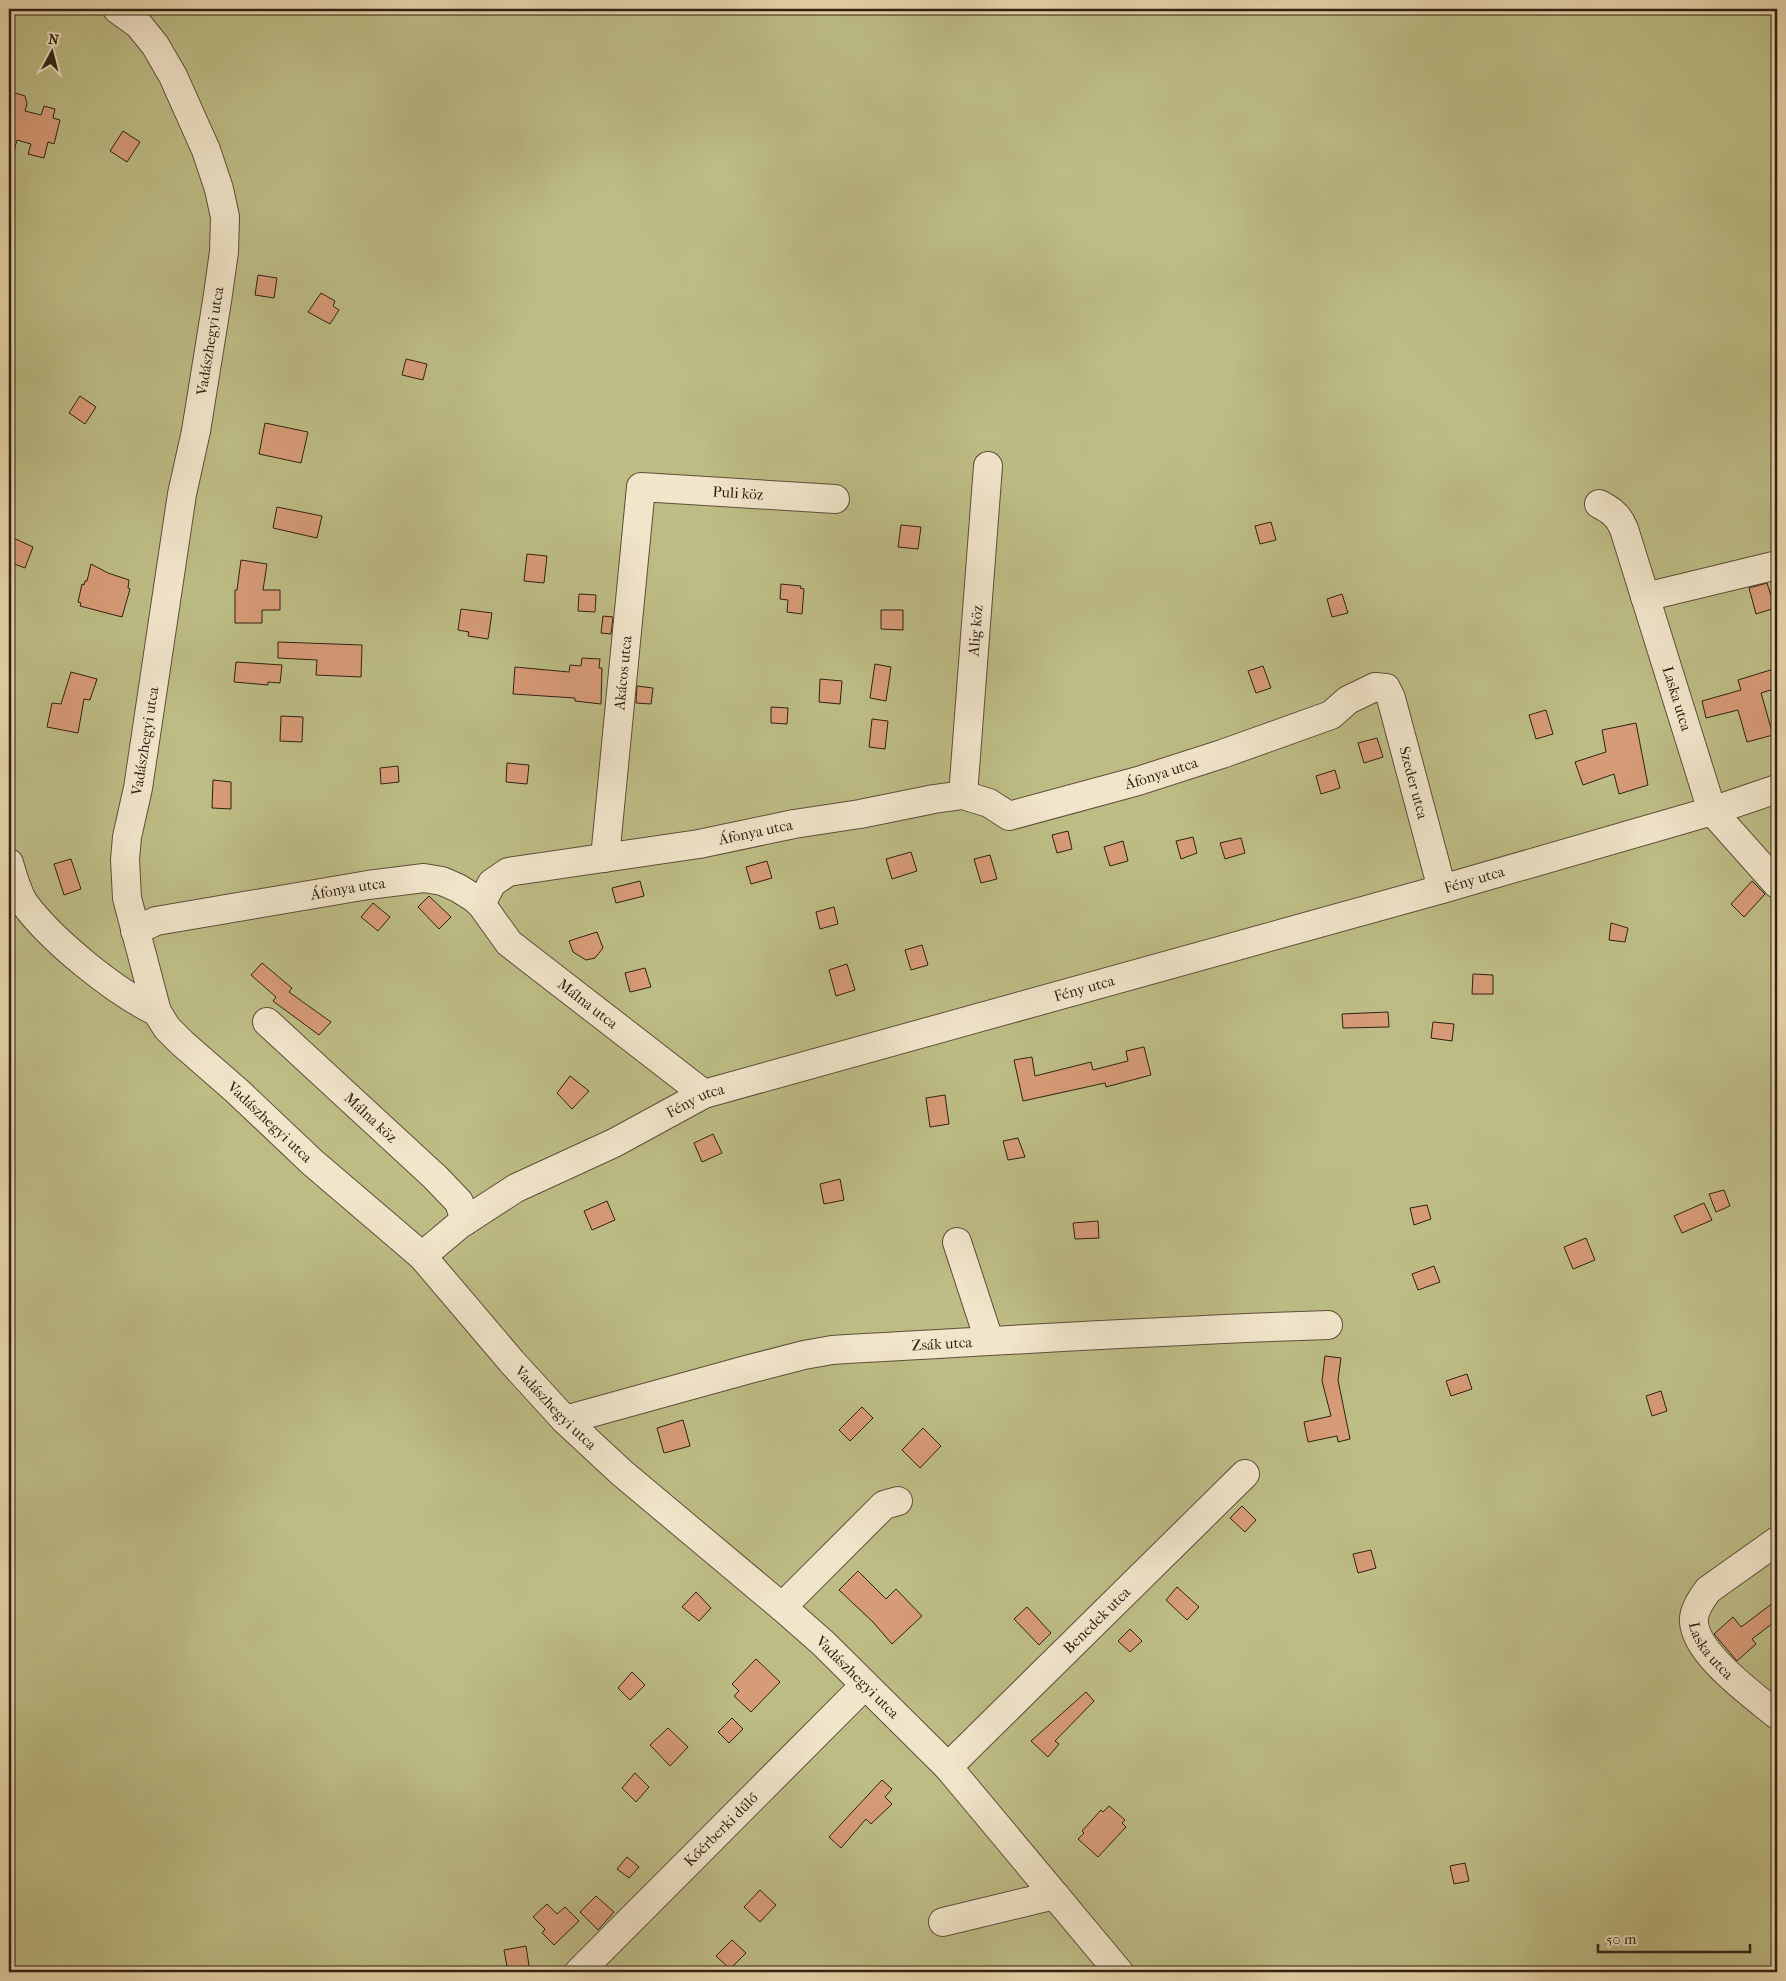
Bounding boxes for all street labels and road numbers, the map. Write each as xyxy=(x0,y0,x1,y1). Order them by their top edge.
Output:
street label: Vadászhegyi utca xyxy=(192,284,228,398)
street label: Puli köz xyxy=(712,482,764,504)
street label: Alig köz xyxy=(965,604,986,658)
street label: Akácos utca xyxy=(610,634,636,712)
street label: Laska utca xyxy=(1658,664,1696,734)
street label: Vadászhegyi utca xyxy=(127,684,163,798)
street label: Szeder utca xyxy=(1395,744,1432,822)
street label: Áfonya utca xyxy=(1122,753,1201,793)
street label: Áfonya utca xyxy=(716,815,795,849)
street label: Fény utca xyxy=(1442,862,1508,897)
street label: Áfonya utca xyxy=(308,874,388,904)
street label: Fény utca xyxy=(1052,971,1117,1005)
street label: Málna utca xyxy=(554,975,622,1033)
street label: Vadászhegyi utca xyxy=(223,1077,317,1167)
street label: Fény utca xyxy=(663,1080,727,1122)
street label: Málna köz xyxy=(340,1089,401,1147)
street label: Zsák utca xyxy=(911,1333,974,1355)
street label: Vadászhegyi utca xyxy=(510,1361,601,1454)
street label: Benedek utca xyxy=(1059,1582,1135,1657)
street label: Laska utca xyxy=(1685,1620,1738,1684)
street label: Vadászhegyi utca xyxy=(811,1631,904,1723)
street label: Kőérberki dűlő xyxy=(680,1789,762,1870)

